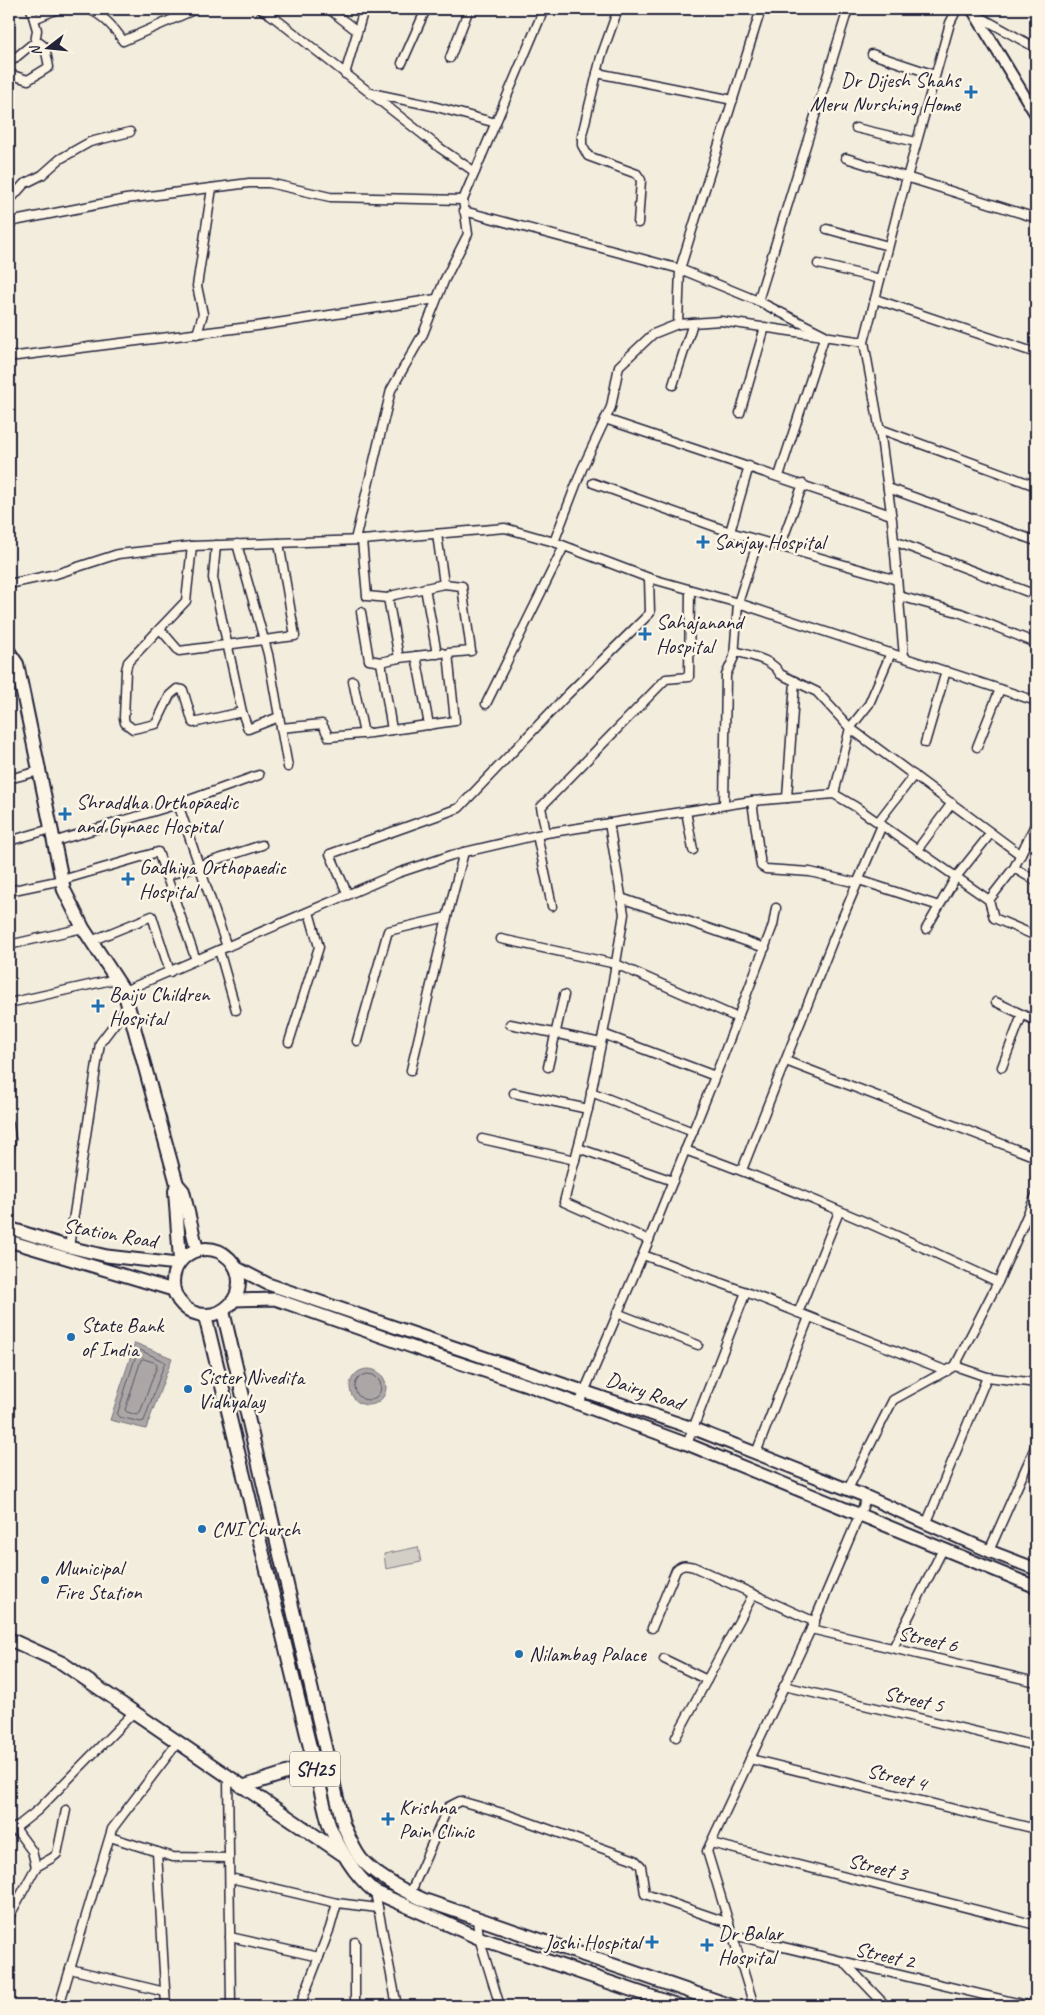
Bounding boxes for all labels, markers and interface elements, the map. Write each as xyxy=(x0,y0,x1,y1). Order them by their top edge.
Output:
north arrow xyxy=(22,22,72,72)
text: N xyxy=(26,43,45,58)
place label: Dr Dijesh Shahs Meru Nurshing Home xyxy=(810,67,962,117)
marker: Dr Dijesh Shahs Meru Nurshing Home xyxy=(964,85,978,99)
place label: Sanjay Hospital xyxy=(714,529,828,555)
marker: Sanjay Hospital xyxy=(696,535,710,549)
place label: Sahajanand Hospital xyxy=(656,609,746,659)
marker: Sahajanand Hospital xyxy=(638,627,652,641)
place label: Shraddha Orthopaedic and Gynaec Hospital xyxy=(76,789,240,839)
marker: Shraddha Orthopaedic and Gynaec Hospital xyxy=(58,807,72,821)
place label: Gadhiya Orthopaedic Hospital xyxy=(139,854,287,904)
marker: Gadhiya Orthopaedic Hospital xyxy=(121,872,135,886)
place label: Baiju Children Hospital xyxy=(109,981,211,1031)
marker: Baiju Children Hospital xyxy=(91,999,105,1013)
street label: Station Road xyxy=(61,1212,163,1255)
place label: State Bank of India xyxy=(81,1312,165,1362)
marker: State Bank of India xyxy=(65,1331,77,1343)
place label: Sister Nivedita Vidhyalay xyxy=(198,1364,307,1414)
street label: Dairy Road xyxy=(603,1366,690,1417)
marker: Sister Nivedita Vidhyalay xyxy=(182,1383,194,1395)
place label: CNI Church xyxy=(212,1516,301,1542)
marker: CNI Church xyxy=(196,1523,208,1535)
place label: Municipal Fire Station xyxy=(55,1555,142,1605)
marker: Municipal Fire Station xyxy=(39,1574,51,1586)
street label: Street 6 xyxy=(896,1620,961,1659)
place label: Nilambag Palace xyxy=(529,1641,647,1667)
marker: Nilambag Palace xyxy=(513,1648,525,1660)
street label: Street 5 xyxy=(882,1680,948,1719)
road number: SH25 xyxy=(290,1752,340,1786)
street label: Street 4 xyxy=(865,1757,932,1798)
place label: Krishna Pain Clinic xyxy=(399,1794,476,1844)
marker: Krishna Pain Clinic xyxy=(381,1812,395,1826)
street label: Street 3 xyxy=(846,1847,912,1887)
place label: Dr Balar Hospital xyxy=(718,1920,784,1970)
place label: Joshi Hospital xyxy=(543,1929,644,1955)
marker: Joshi Hospital xyxy=(645,1935,659,1949)
street label: Street 2 xyxy=(853,1936,919,1975)
marker: Dr Balar Hospital xyxy=(700,1938,714,1952)

